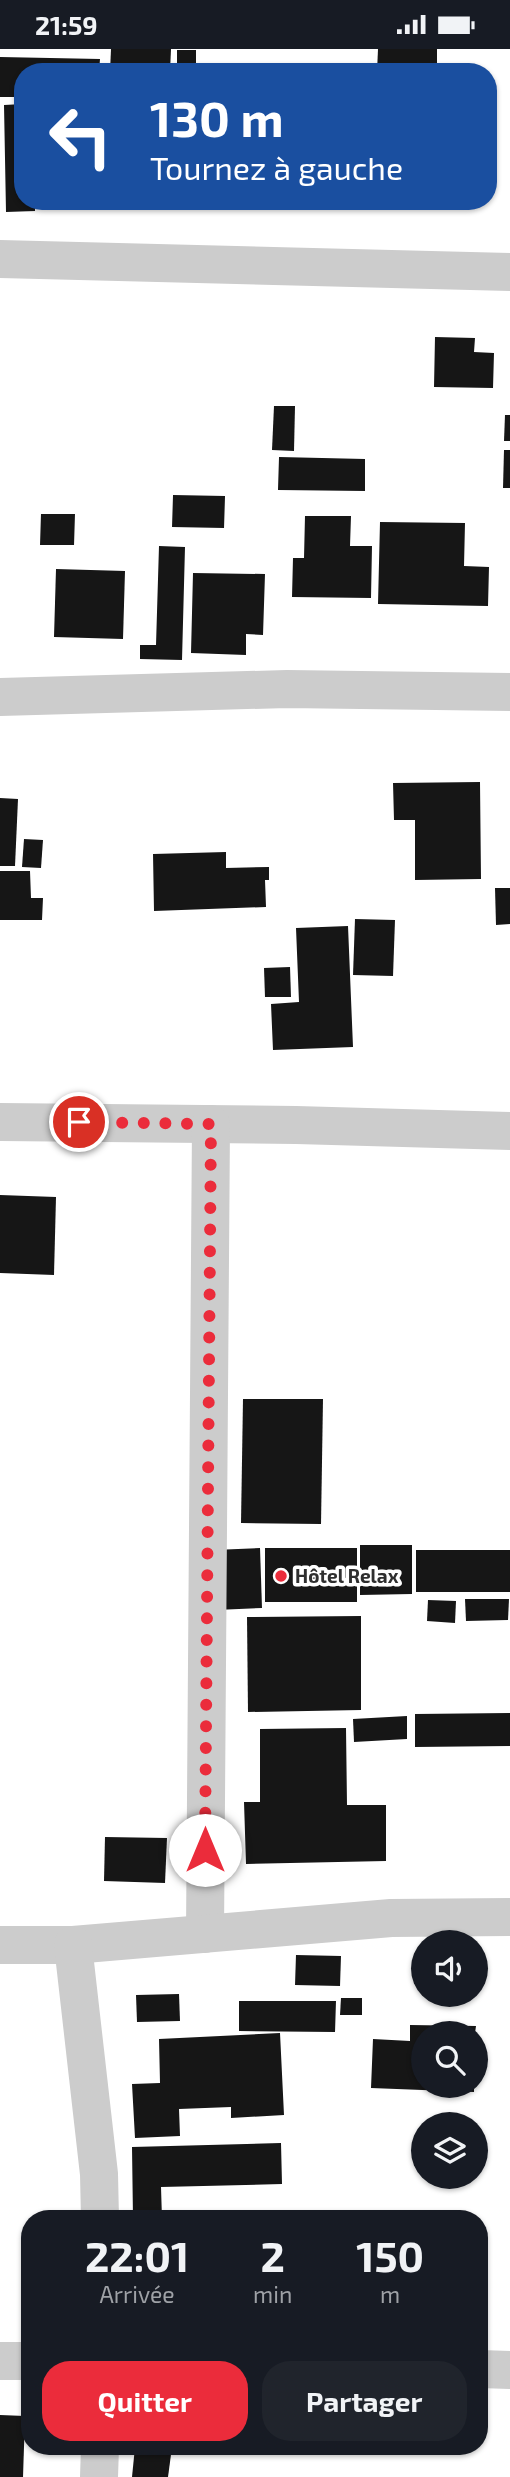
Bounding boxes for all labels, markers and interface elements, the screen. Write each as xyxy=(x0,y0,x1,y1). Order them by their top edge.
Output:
text: 21:59 xyxy=(35,9,98,40)
text: 130 m xyxy=(150,88,284,147)
icon: left xyxy=(35,91,126,182)
text: Tournez à gauche xyxy=(150,148,403,186)
pin xyxy=(49,1092,109,1152)
icon: arrive xyxy=(60,1103,98,1141)
place label: Hôtel Relax xyxy=(295,1564,399,1587)
marker: Hôtel Relax xyxy=(273,1568,289,1584)
position arrow xyxy=(168,1813,242,1887)
map controls xyxy=(411,1930,488,2189)
button: sound xyxy=(411,1930,488,2007)
button: search xyxy=(411,2021,488,2098)
button: layers xyxy=(411,2112,488,2189)
text: 22:01 xyxy=(85,2230,189,2280)
text: 2 xyxy=(261,2230,285,2280)
text: 150 xyxy=(356,2230,424,2280)
text: Arrivée xyxy=(99,2280,175,2308)
text: min xyxy=(253,2280,292,2308)
text: m xyxy=(380,2280,400,2308)
button: Quitter xyxy=(42,2361,248,2441)
button: Partager xyxy=(262,2361,467,2441)

